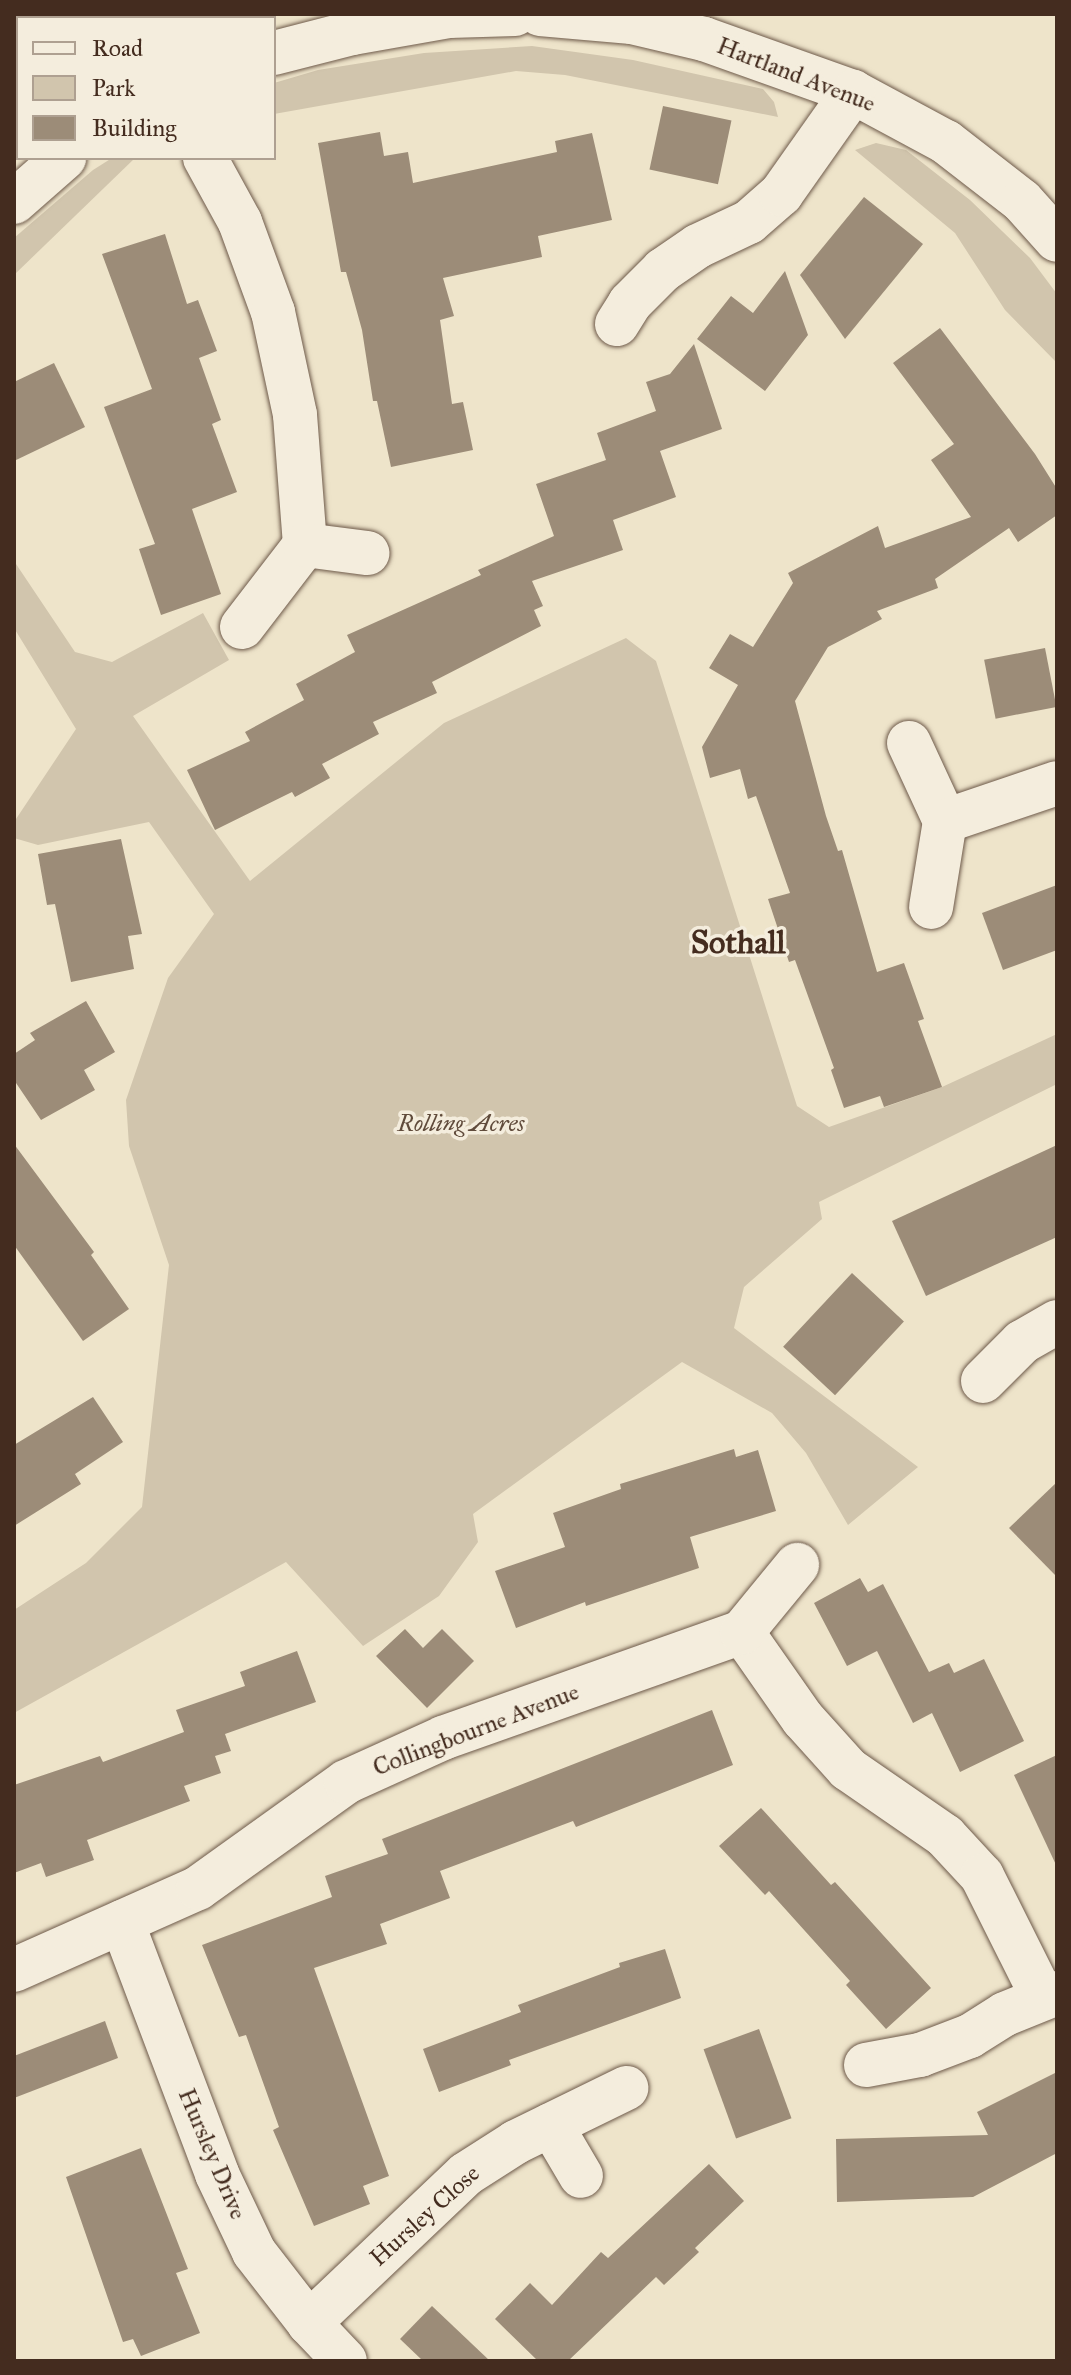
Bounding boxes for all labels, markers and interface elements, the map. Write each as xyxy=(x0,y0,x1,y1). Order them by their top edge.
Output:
legend xyxy=(16,16,276,160)
street label: Hartland Avenue xyxy=(713,32,879,118)
text: Road xyxy=(92,33,143,63)
text: Park xyxy=(92,73,135,103)
text: Building xyxy=(92,113,177,143)
district label: Sothall xyxy=(691,924,785,962)
park label: Rolling Acres xyxy=(398,1110,524,1138)
street label: Collingbourne Avenue xyxy=(369,1677,583,1783)
street label: Hursley Drive xyxy=(172,2084,252,2224)
street label: Hursley Close xyxy=(364,2159,486,2273)

